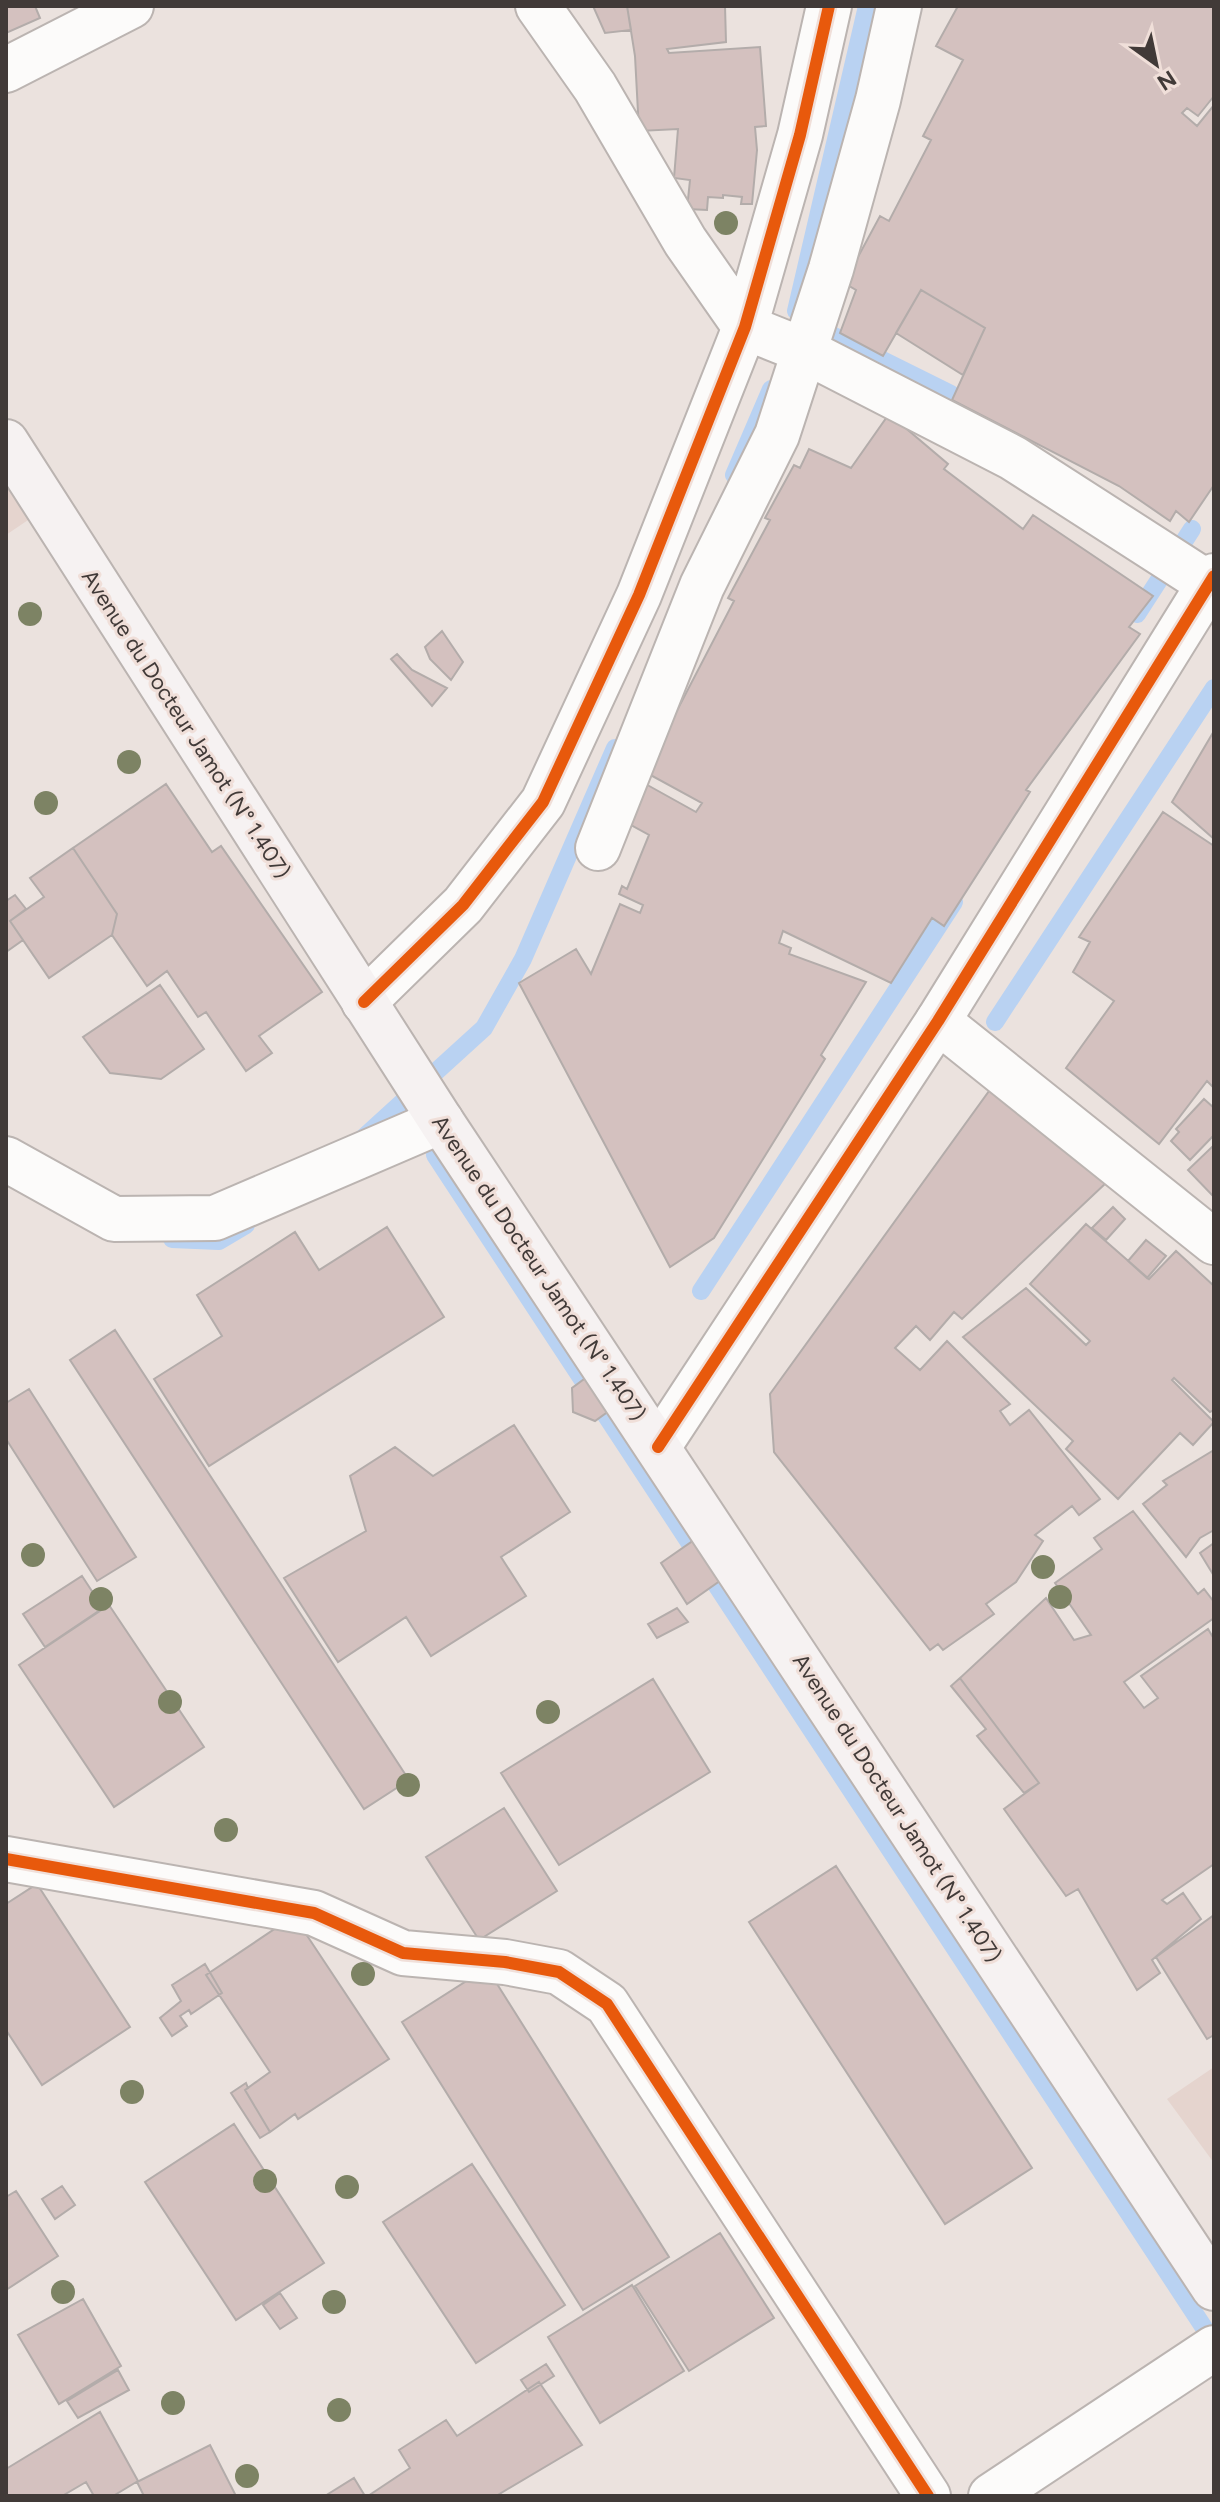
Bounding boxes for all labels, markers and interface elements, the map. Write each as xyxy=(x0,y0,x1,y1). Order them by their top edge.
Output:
north arrow xyxy=(1116,24,1196,104)
text: N xyxy=(1152,64,1181,96)
street label: Avenue du Docteur Jamot (N° 1.407) xyxy=(76,565,296,883)
street label: Avenue du Docteur Jamot (N° 1.407) xyxy=(426,1110,652,1426)
street label: Avenue du Docteur Jamot (N° 1.407) xyxy=(787,1649,1007,1967)

